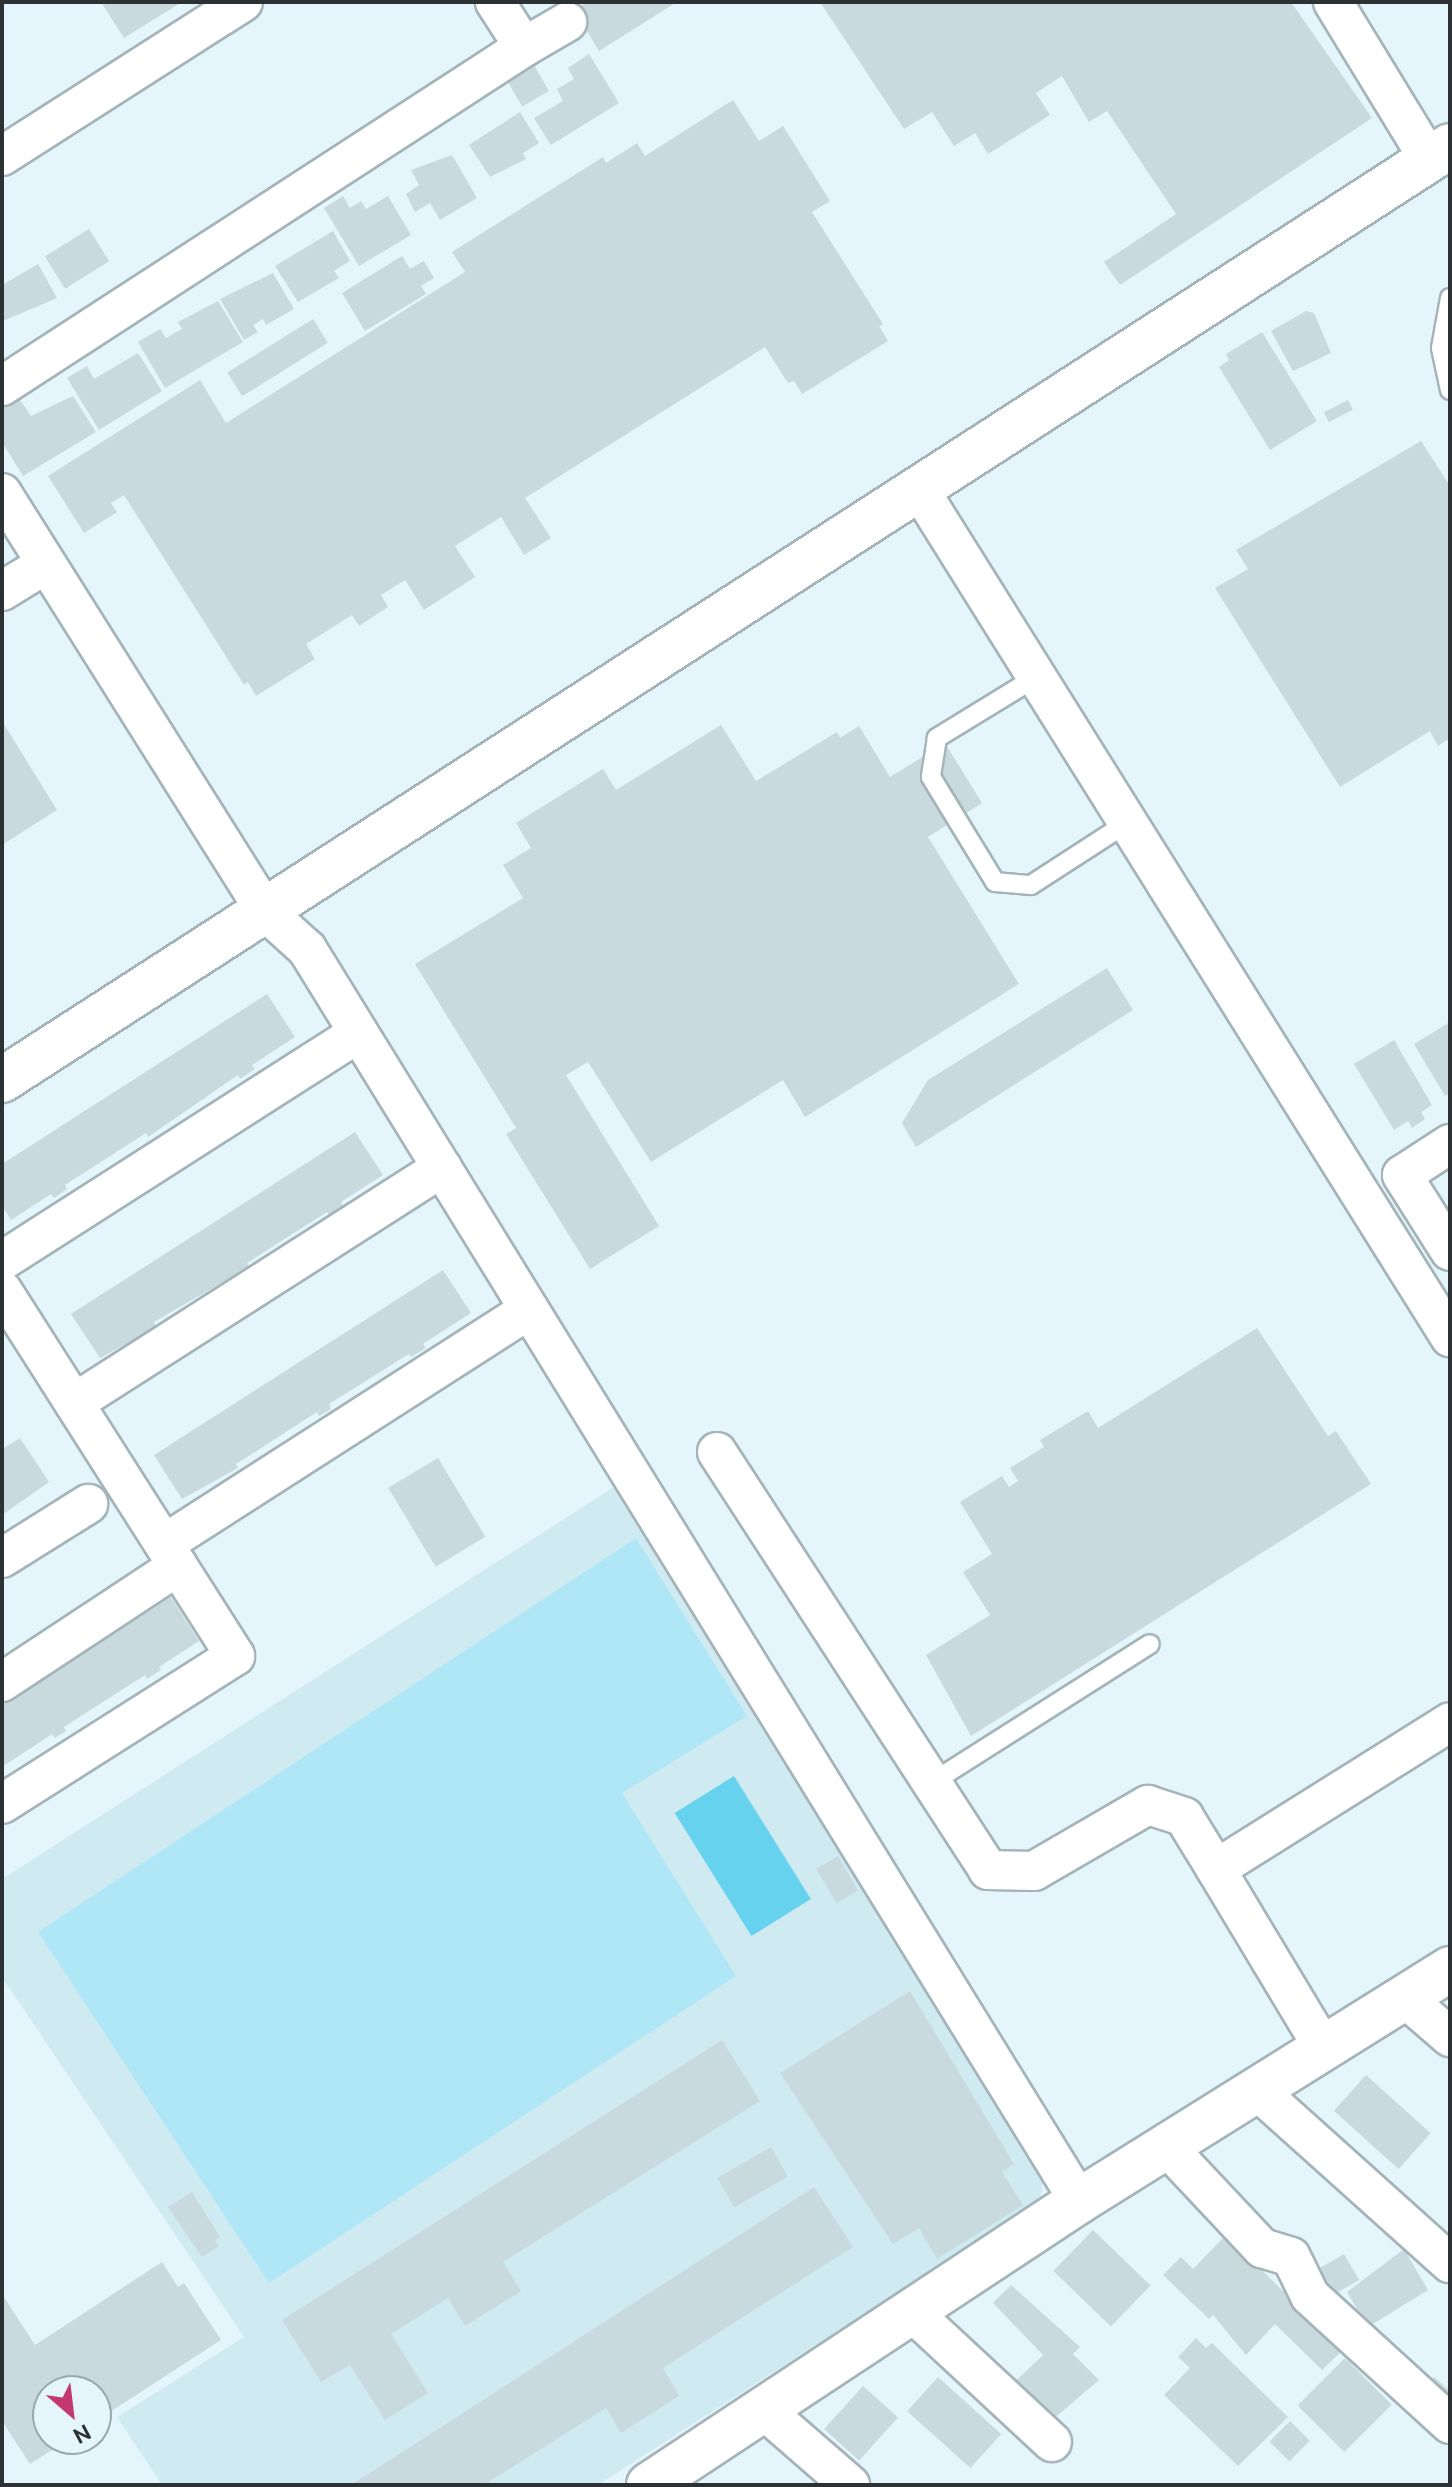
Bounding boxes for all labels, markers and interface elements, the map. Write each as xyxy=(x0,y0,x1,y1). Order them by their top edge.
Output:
north arrow xyxy=(32,2375,112,2455)
text: N xyxy=(69,2420,96,2450)

